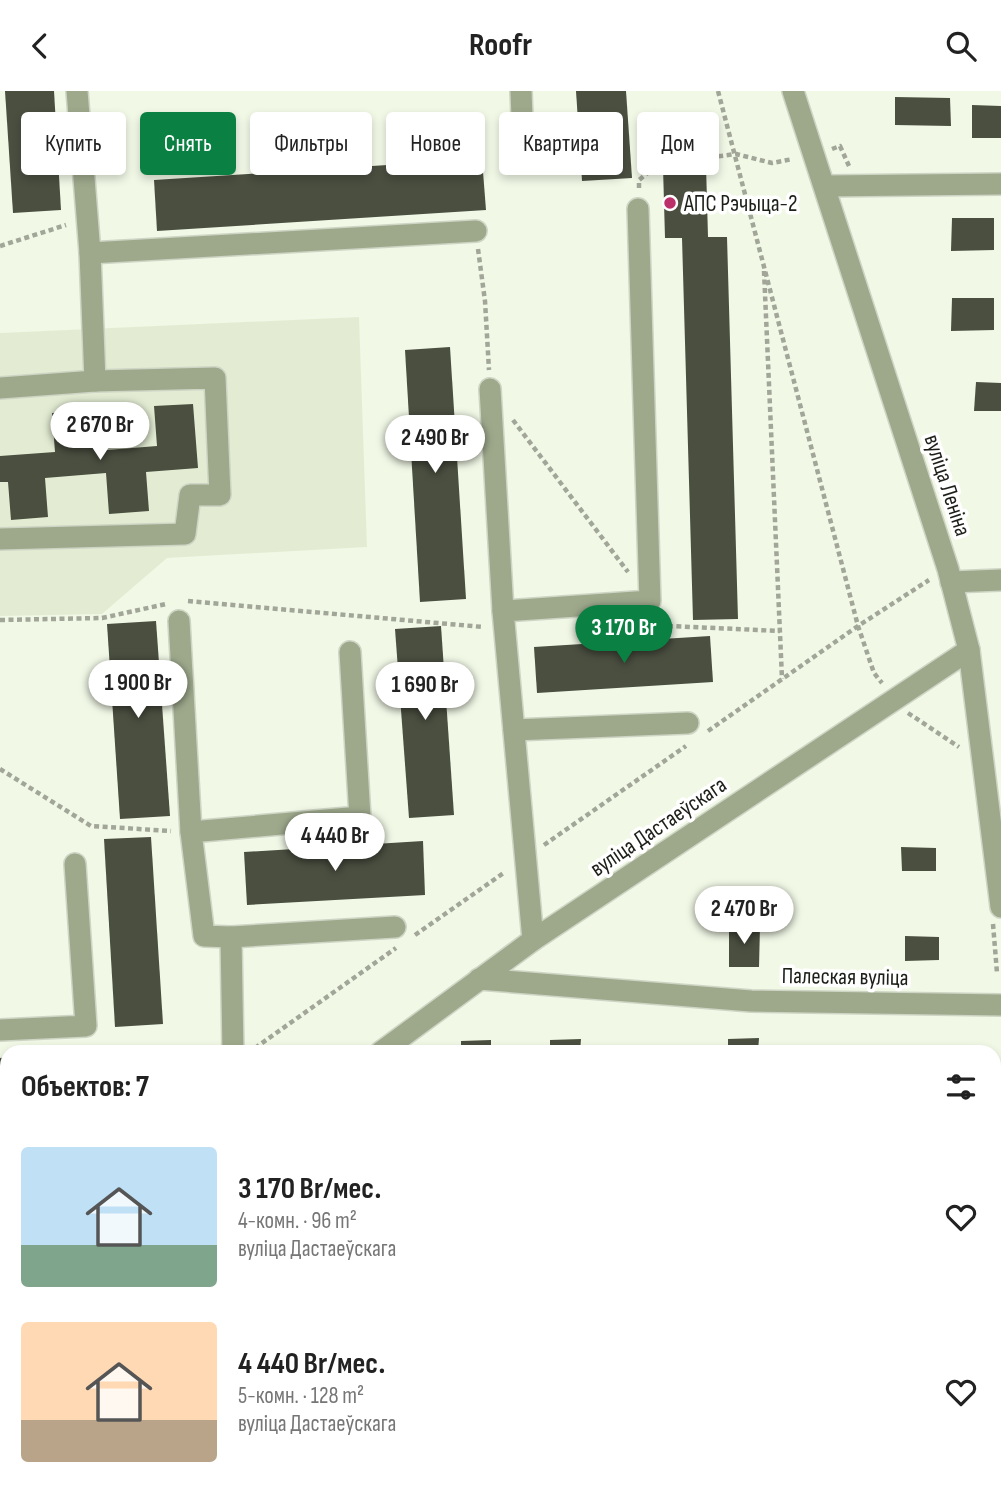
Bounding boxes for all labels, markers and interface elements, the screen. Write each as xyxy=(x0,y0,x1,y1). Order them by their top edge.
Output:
text: Roofr xyxy=(469,26,532,65)
icon: back xyxy=(21,27,59,65)
icon: search xyxy=(942,27,980,65)
chip: Купить xyxy=(21,112,126,175)
chip: Снять xyxy=(140,112,236,175)
chip: Фильтры xyxy=(250,112,372,175)
chip: Новое xyxy=(386,112,485,175)
chip: Квартира xyxy=(499,112,623,175)
chip: Дом xyxy=(637,112,719,175)
place label: АПС Рэчыца-2 xyxy=(683,190,797,218)
marker: АПС Рэчыца-2 xyxy=(662,195,678,211)
pin: 2 670 Br xyxy=(28,403,172,462)
text: 2 670 Br xyxy=(66,411,134,439)
pin: 2 490 Br xyxy=(363,415,507,475)
text: 2 490 Br xyxy=(401,424,469,452)
street label: вуліца Леніна xyxy=(917,431,977,540)
pin: 3 170 Br xyxy=(552,605,696,665)
text: 3 170 Br xyxy=(591,614,657,642)
pin: 1 900 Br xyxy=(66,661,210,720)
pin: 1 690 Br xyxy=(353,663,497,722)
text: 1 900 Br xyxy=(104,669,172,697)
text: 1 690 Br xyxy=(392,671,458,699)
street label: вуліца Дастаеўскага xyxy=(585,771,732,883)
pin: 4 440 Br xyxy=(263,813,407,873)
text: 4 440 Br xyxy=(301,822,369,850)
pin: 2 470 Br xyxy=(672,887,816,946)
text: 2 470 Br xyxy=(711,895,777,923)
street label: Палеская вуліца xyxy=(781,962,909,992)
icon: filters xyxy=(942,1068,980,1106)
text: Объектов: 7 xyxy=(21,1069,149,1105)
text: 3 170 Br/мес. xyxy=(238,1171,381,1207)
icon: home xyxy=(77,1175,161,1259)
icon: heart xyxy=(942,1198,980,1236)
text: 4-комн. · 96 m² xyxy=(238,1207,357,1235)
text: вуліца Дастаеўскага xyxy=(238,1235,396,1263)
text: 4 440 Br/мес. xyxy=(238,1346,385,1382)
icon: home xyxy=(77,1350,161,1434)
icon: heart xyxy=(942,1373,980,1411)
text: 5-комн. · 128 m² xyxy=(238,1382,364,1410)
text: вуліца Дастаеўскага xyxy=(238,1410,396,1438)

